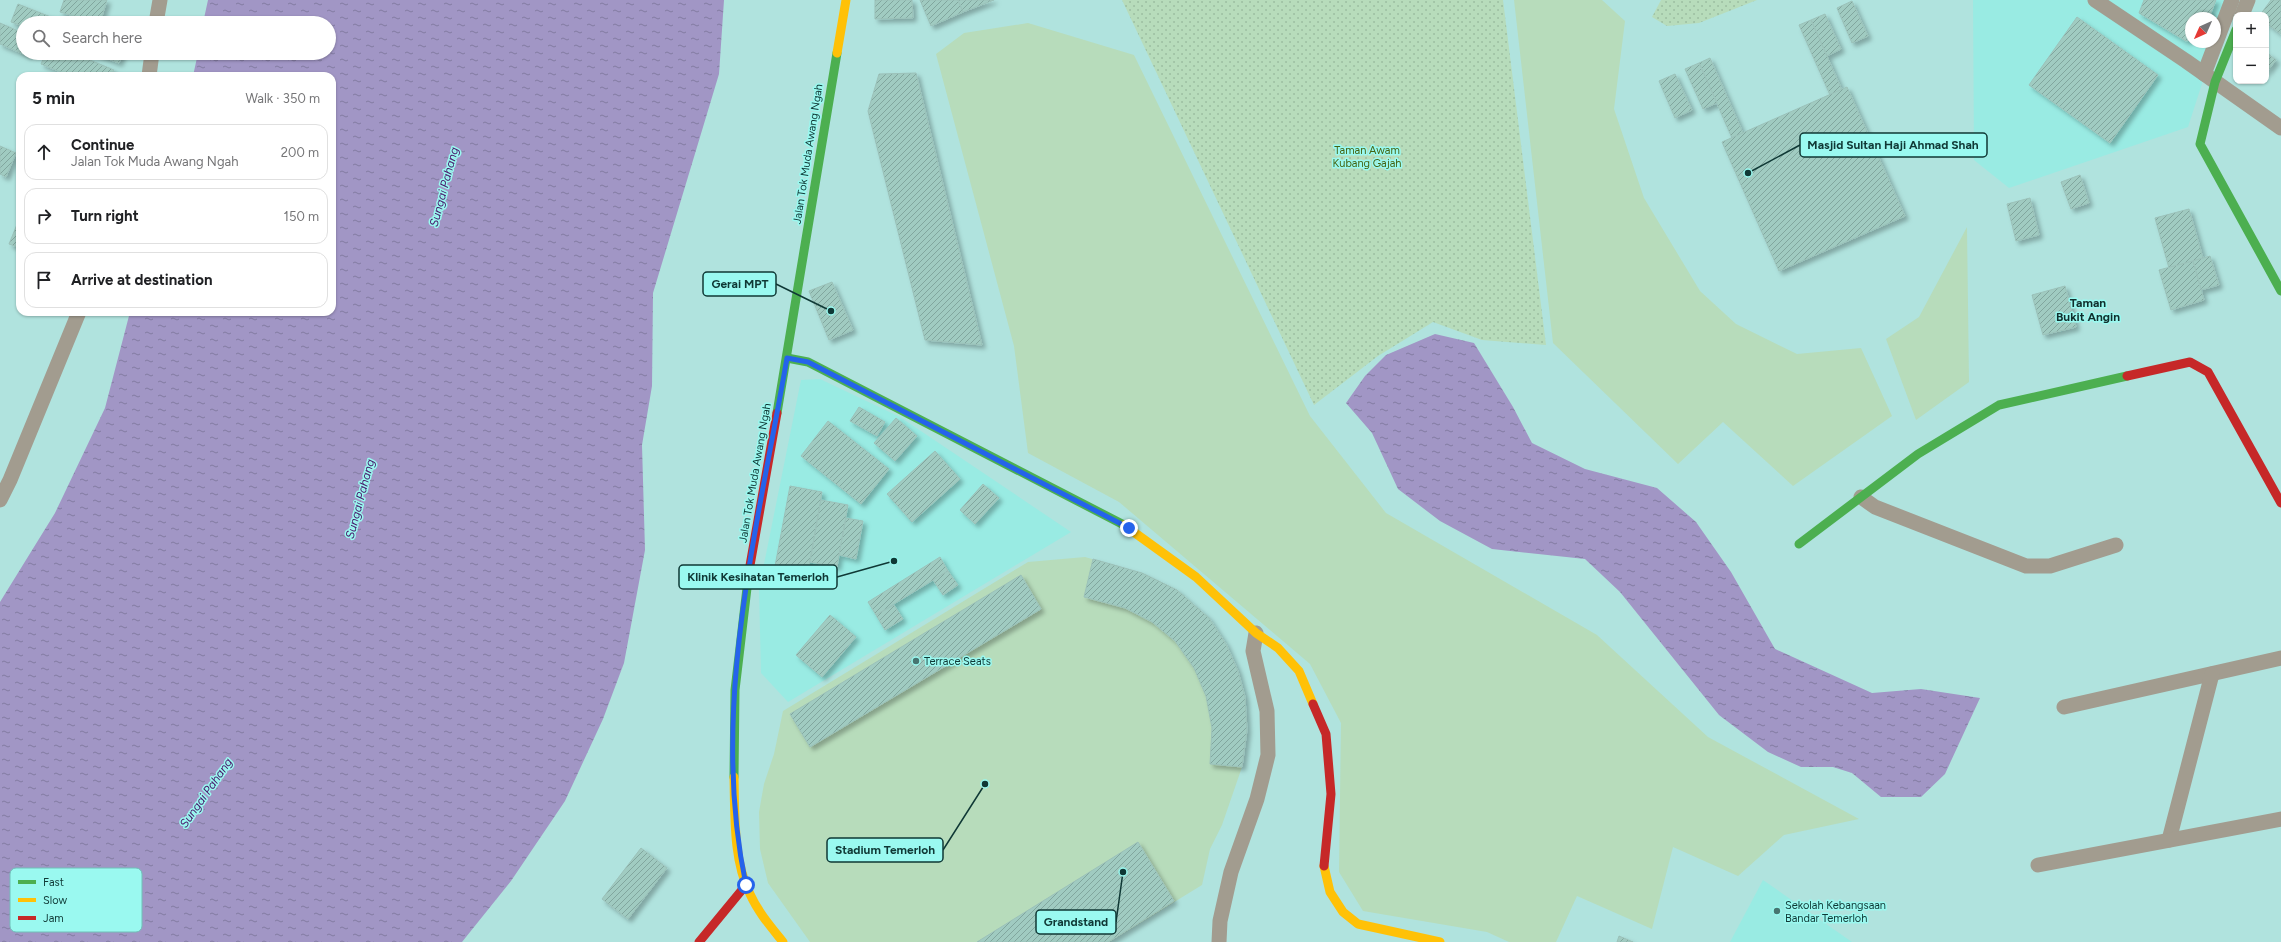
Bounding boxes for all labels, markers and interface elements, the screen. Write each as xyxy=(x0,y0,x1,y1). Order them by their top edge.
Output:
north arrow xyxy=(2185,12,2221,48)
map controls xyxy=(2233,12,2269,84)
button: + xyxy=(2233,12,2269,48)
search box xyxy=(16,16,336,60)
icon: search xyxy=(30,27,52,49)
text: Search here xyxy=(62,29,142,47)
button: − xyxy=(2233,48,2269,84)
street label: Jalan Tok Muda Awang Ngah xyxy=(790,83,826,225)
text: 5 min xyxy=(32,88,75,108)
text: Walk · 350 m xyxy=(245,91,320,106)
callout: Masjid Sultan Haji Ahmad Shah xyxy=(1800,133,1987,157)
text: Continue xyxy=(71,136,134,154)
text: Masjid Sultan Haji Ahmad Shah xyxy=(1807,138,1979,152)
icon: ahead xyxy=(33,141,55,163)
park label: Taman Awam Kubang Gajah xyxy=(1333,144,1401,170)
text: 200 m xyxy=(281,145,319,160)
water label: Sungai Pahang xyxy=(427,146,461,228)
text: Jalan Tok Muda Awang Ngah xyxy=(71,154,238,169)
icon: right xyxy=(33,205,55,227)
text: Turn right xyxy=(71,207,139,225)
text: 150 m xyxy=(284,209,319,224)
icon: arrive xyxy=(33,269,55,291)
text: Arrive at destination xyxy=(71,271,212,289)
callout: Gerai MPT xyxy=(703,272,776,296)
text: Gerai MPT xyxy=(711,277,769,291)
district label: Taman Bukit Angin xyxy=(2056,296,2120,324)
street label: Jalan Tok Muda Awang Ngah xyxy=(736,402,774,544)
water label: Sungai Pahang xyxy=(343,458,377,540)
route end xyxy=(1120,519,1138,537)
callout: Klinik Kesihatan Temerloh xyxy=(679,565,837,589)
text: Klinik Kesihatan Temerloh xyxy=(687,570,829,584)
place label: Terrace Seats xyxy=(924,655,991,668)
marker: Terrace Seats xyxy=(911,656,921,666)
water label: Sungai Pahang xyxy=(177,755,235,831)
callout: Stadium Temerloh xyxy=(827,838,943,862)
text: Stadium Temerloh xyxy=(835,843,935,857)
legend xyxy=(10,868,142,932)
text: Fast xyxy=(43,876,64,889)
route start xyxy=(737,876,755,894)
text: Slow xyxy=(43,894,67,907)
place label: Sekolah Kebangsaan Bandar Temerloh xyxy=(1785,899,1886,925)
marker: Sekolah Kebangsaan Bandar Temerloh xyxy=(1772,906,1782,916)
callout: Grandstand xyxy=(1036,910,1116,934)
text: Jam xyxy=(43,912,64,925)
text: Grandstand xyxy=(1044,915,1108,929)

